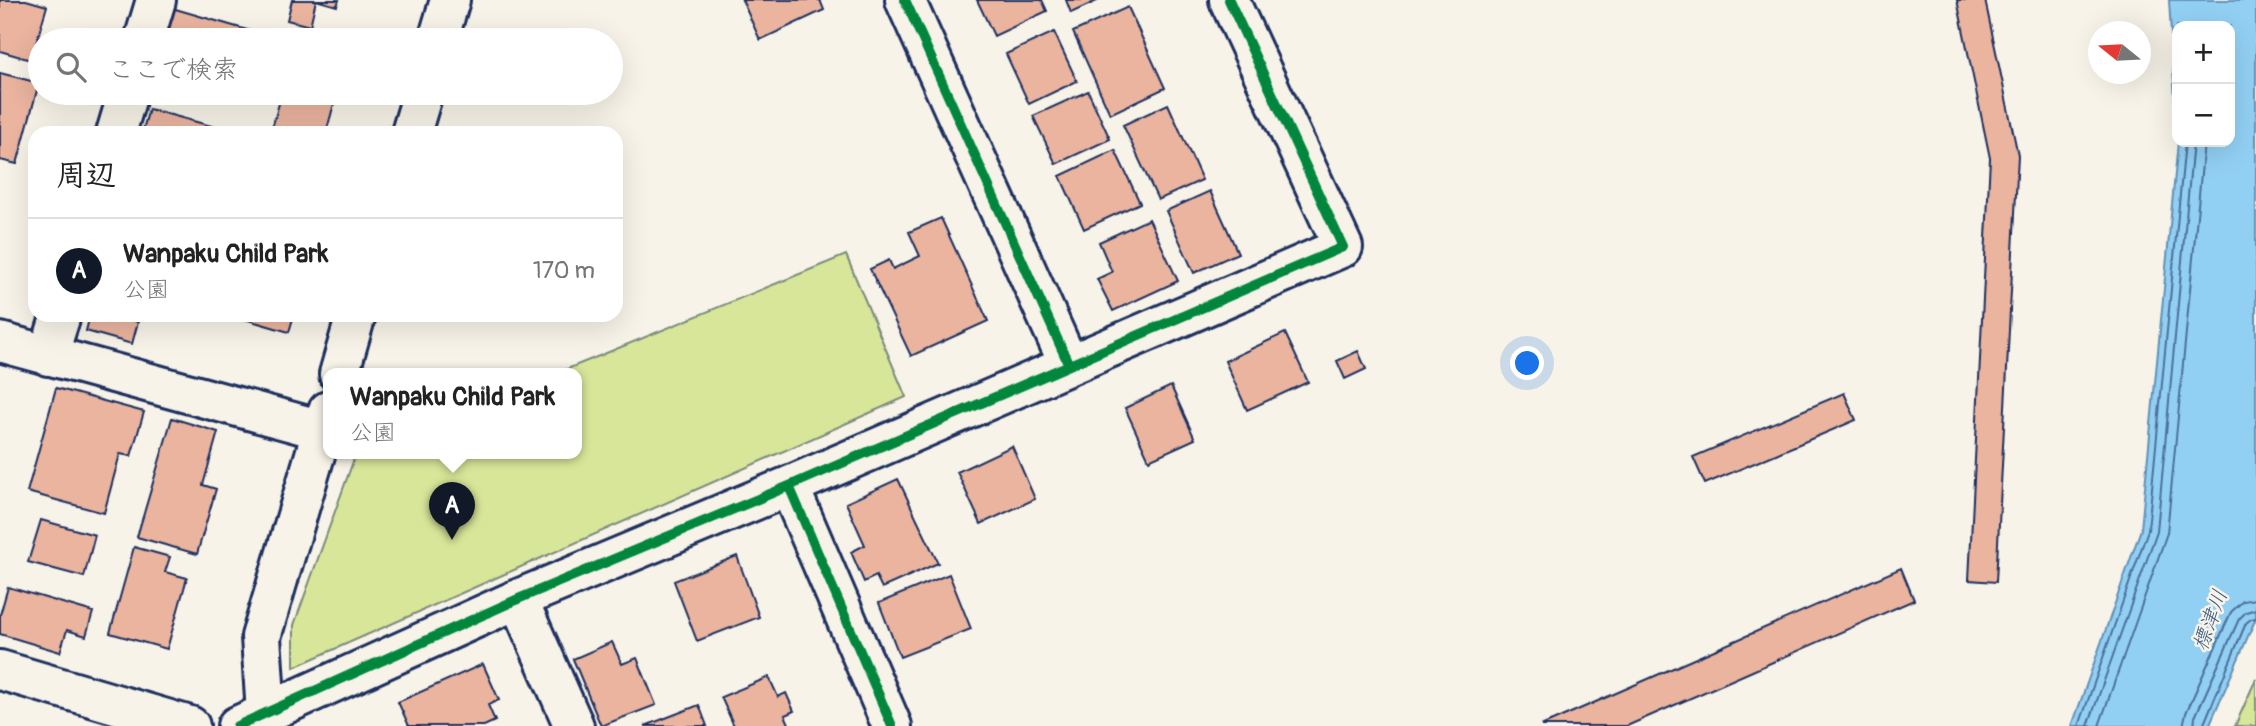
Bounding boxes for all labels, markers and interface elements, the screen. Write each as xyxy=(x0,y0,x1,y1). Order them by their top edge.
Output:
north arrow xyxy=(2088,21,2151,84)
map controls xyxy=(2172,21,2235,147)
button: + xyxy=(2172,21,2235,84)
search box xyxy=(28,28,623,105)
icon: search xyxy=(52,48,90,86)
text: ここで検索 xyxy=(108,54,238,86)
button: − xyxy=(2172,84,2235,147)
text: 周辺 xyxy=(56,157,116,194)
text: Wanpaku Child Park xyxy=(123,238,328,270)
text: A xyxy=(72,256,86,285)
text: 170 m xyxy=(533,256,595,285)
text: 公園 xyxy=(123,275,169,304)
your location xyxy=(1510,346,1544,380)
popup xyxy=(323,368,582,459)
text: Wanpaku Child Park xyxy=(350,381,555,413)
text: 公園 xyxy=(350,418,396,447)
pin: A xyxy=(429,482,475,540)
water label: 標津川 xyxy=(2187,586,2234,654)

